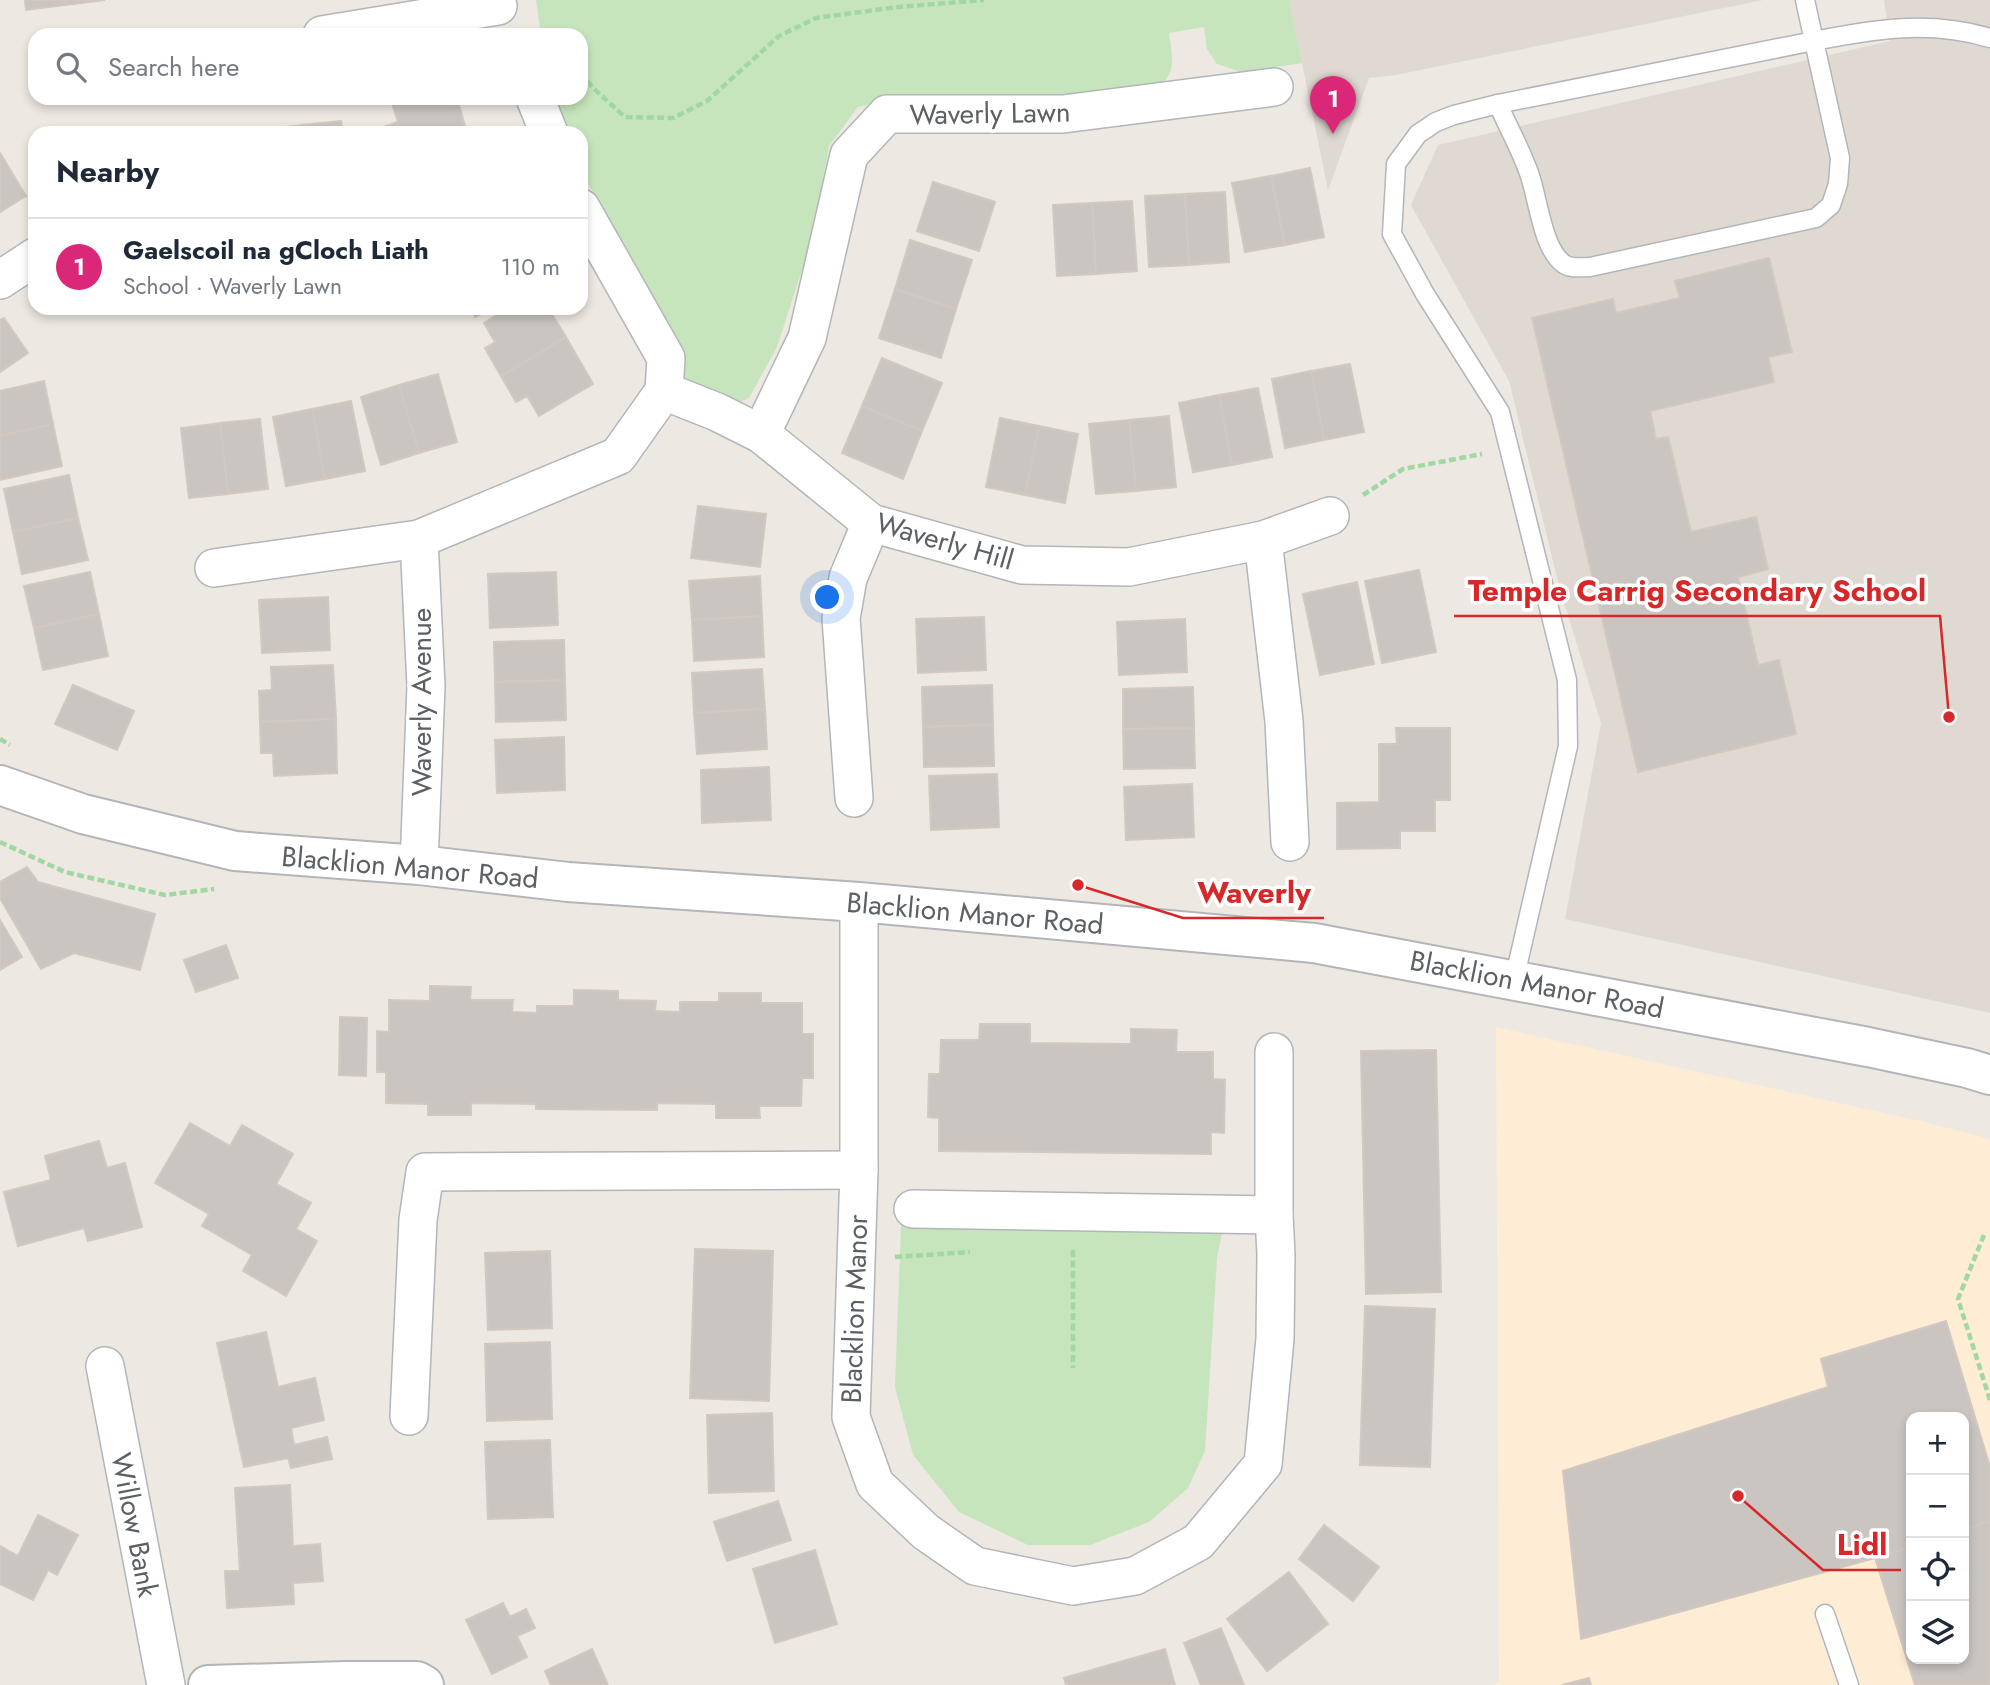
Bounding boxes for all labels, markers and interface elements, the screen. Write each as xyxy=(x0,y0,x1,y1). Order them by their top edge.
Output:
search box xyxy=(28,28,588,105)
icon: search xyxy=(52,48,90,86)
text: Search here xyxy=(108,48,240,86)
pin: 1 xyxy=(1310,76,1356,134)
street label: Waverly Lawn xyxy=(909,92,1071,135)
text: Nearby xyxy=(56,150,159,193)
text: Gaelscoil na gCloch Liath xyxy=(123,231,429,269)
text: 1 xyxy=(73,250,85,284)
text: 110 m xyxy=(501,250,560,284)
text: School · Waverly Lawn xyxy=(123,269,342,303)
street label: Waverly Hill xyxy=(871,502,1019,581)
callout: Temple Carrig Secondary School xyxy=(1454,565,1940,616)
text: Temple Carrig Secondary School xyxy=(1468,569,1926,612)
your location xyxy=(810,580,844,614)
street label: Waverly Avenue xyxy=(401,608,442,796)
street label: Blacklion Manor Road xyxy=(280,836,540,899)
callout: Waverly xyxy=(1183,867,1324,918)
text: Waverly xyxy=(1197,871,1311,914)
street label: Blacklion Manor Road xyxy=(845,882,1105,945)
street label: Blacklion Manor Road xyxy=(1406,940,1667,1029)
street label: Blacklion Manor xyxy=(831,1213,878,1404)
map controls xyxy=(1906,1412,1969,1664)
button: + xyxy=(1906,1412,1969,1475)
street label: Willow Bank xyxy=(100,1449,169,1601)
button: − xyxy=(1906,1475,1969,1538)
callout: Lidl xyxy=(1823,1519,1901,1570)
text: Lidl xyxy=(1837,1523,1887,1566)
button: locate xyxy=(1906,1538,1969,1601)
button: layers xyxy=(1906,1601,1969,1664)

